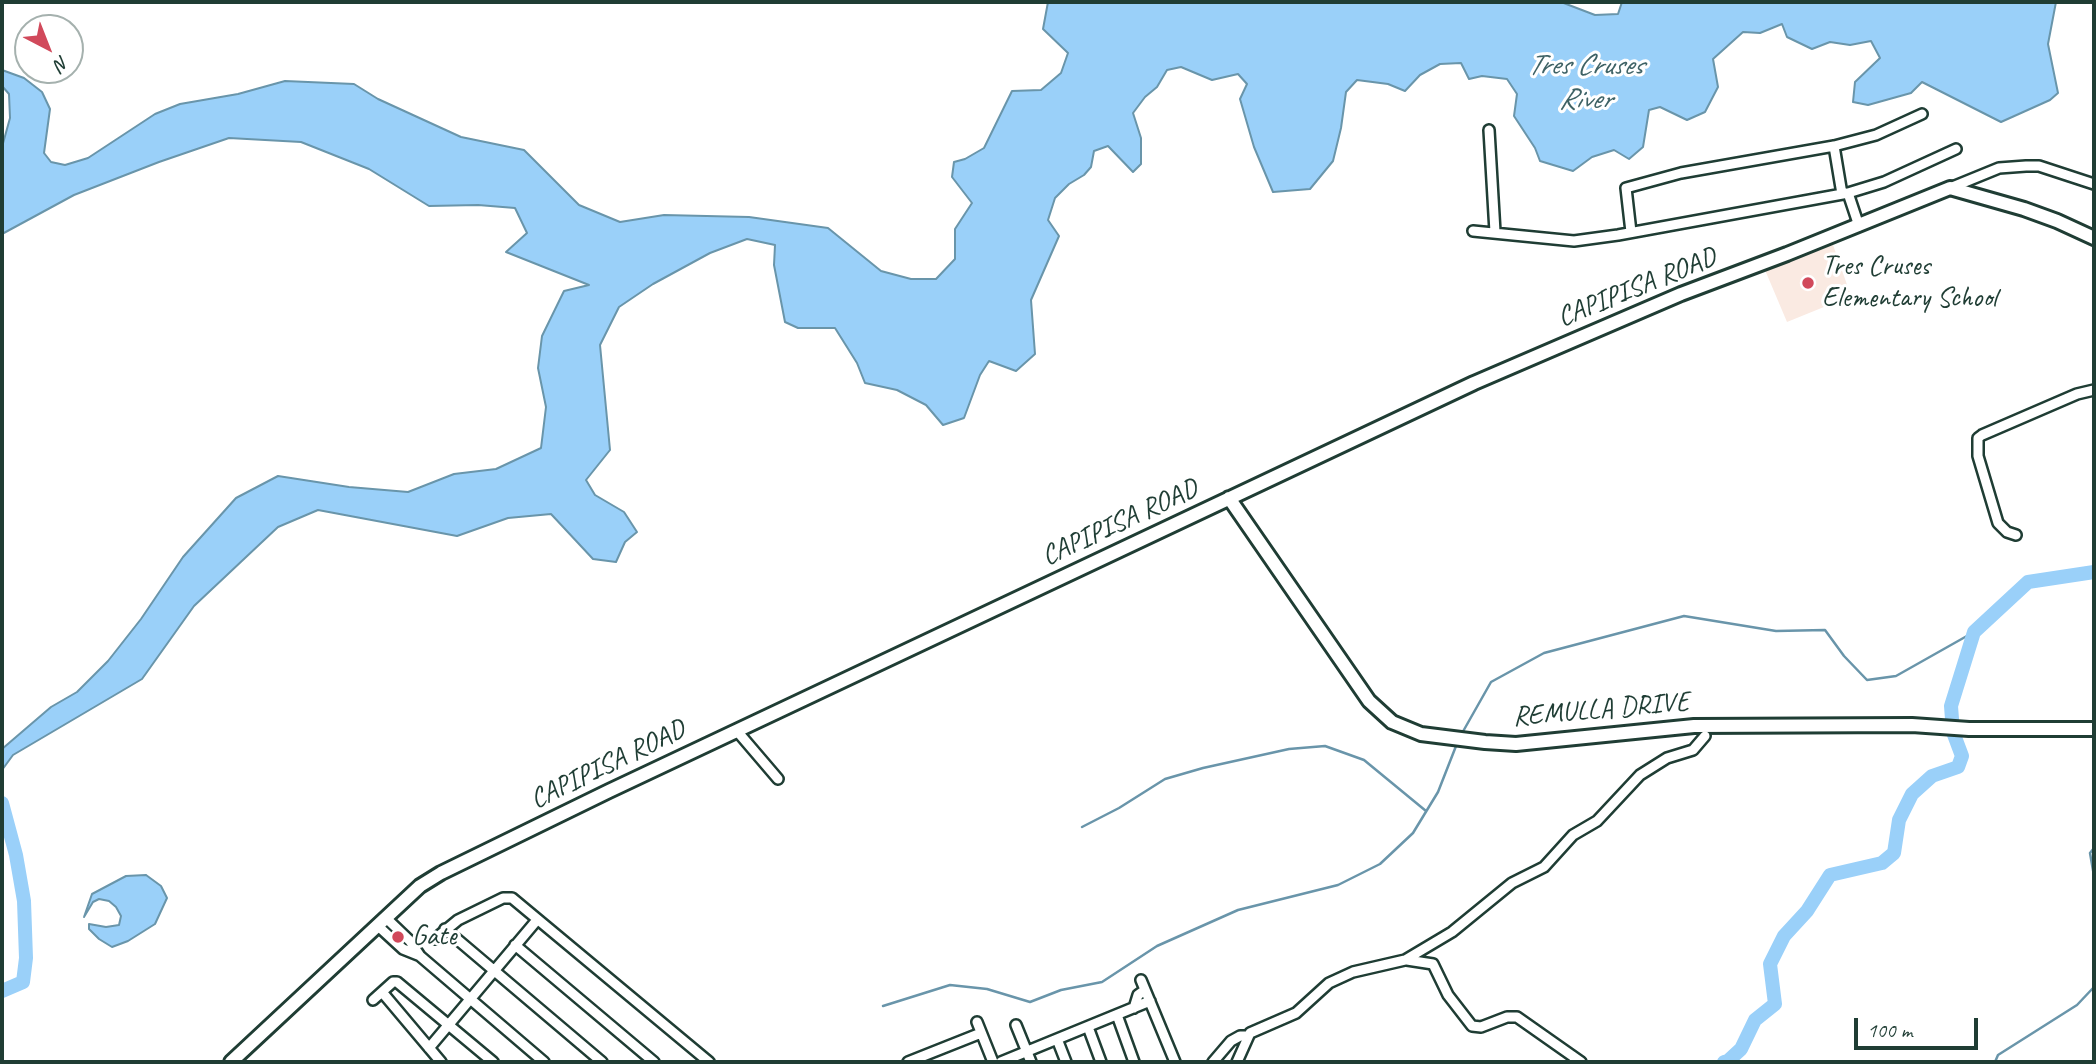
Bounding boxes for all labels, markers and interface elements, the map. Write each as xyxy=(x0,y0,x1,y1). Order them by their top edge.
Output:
north arrow xyxy=(14,14,84,84)
water label: Tres Cruses River xyxy=(1527,48,1643,118)
text: N xyxy=(49,50,74,76)
street label: CAPIPISA ROAD xyxy=(1553,241,1721,335)
place label: Tres Cruses Elementary School xyxy=(1822,250,1997,316)
marker: Tres Cruses Elementary School xyxy=(1800,275,1816,291)
street label: CAPIPISA ROAD xyxy=(1037,472,1203,574)
street label: REMULLA DRIVE xyxy=(1511,686,1691,734)
street label: CAPIPISA ROAD xyxy=(525,713,691,817)
place label: Gate xyxy=(412,920,456,954)
marker: Gate xyxy=(390,929,406,945)
scale bar xyxy=(1858,1004,1982,1048)
text: 100 m xyxy=(1867,1017,1912,1043)

